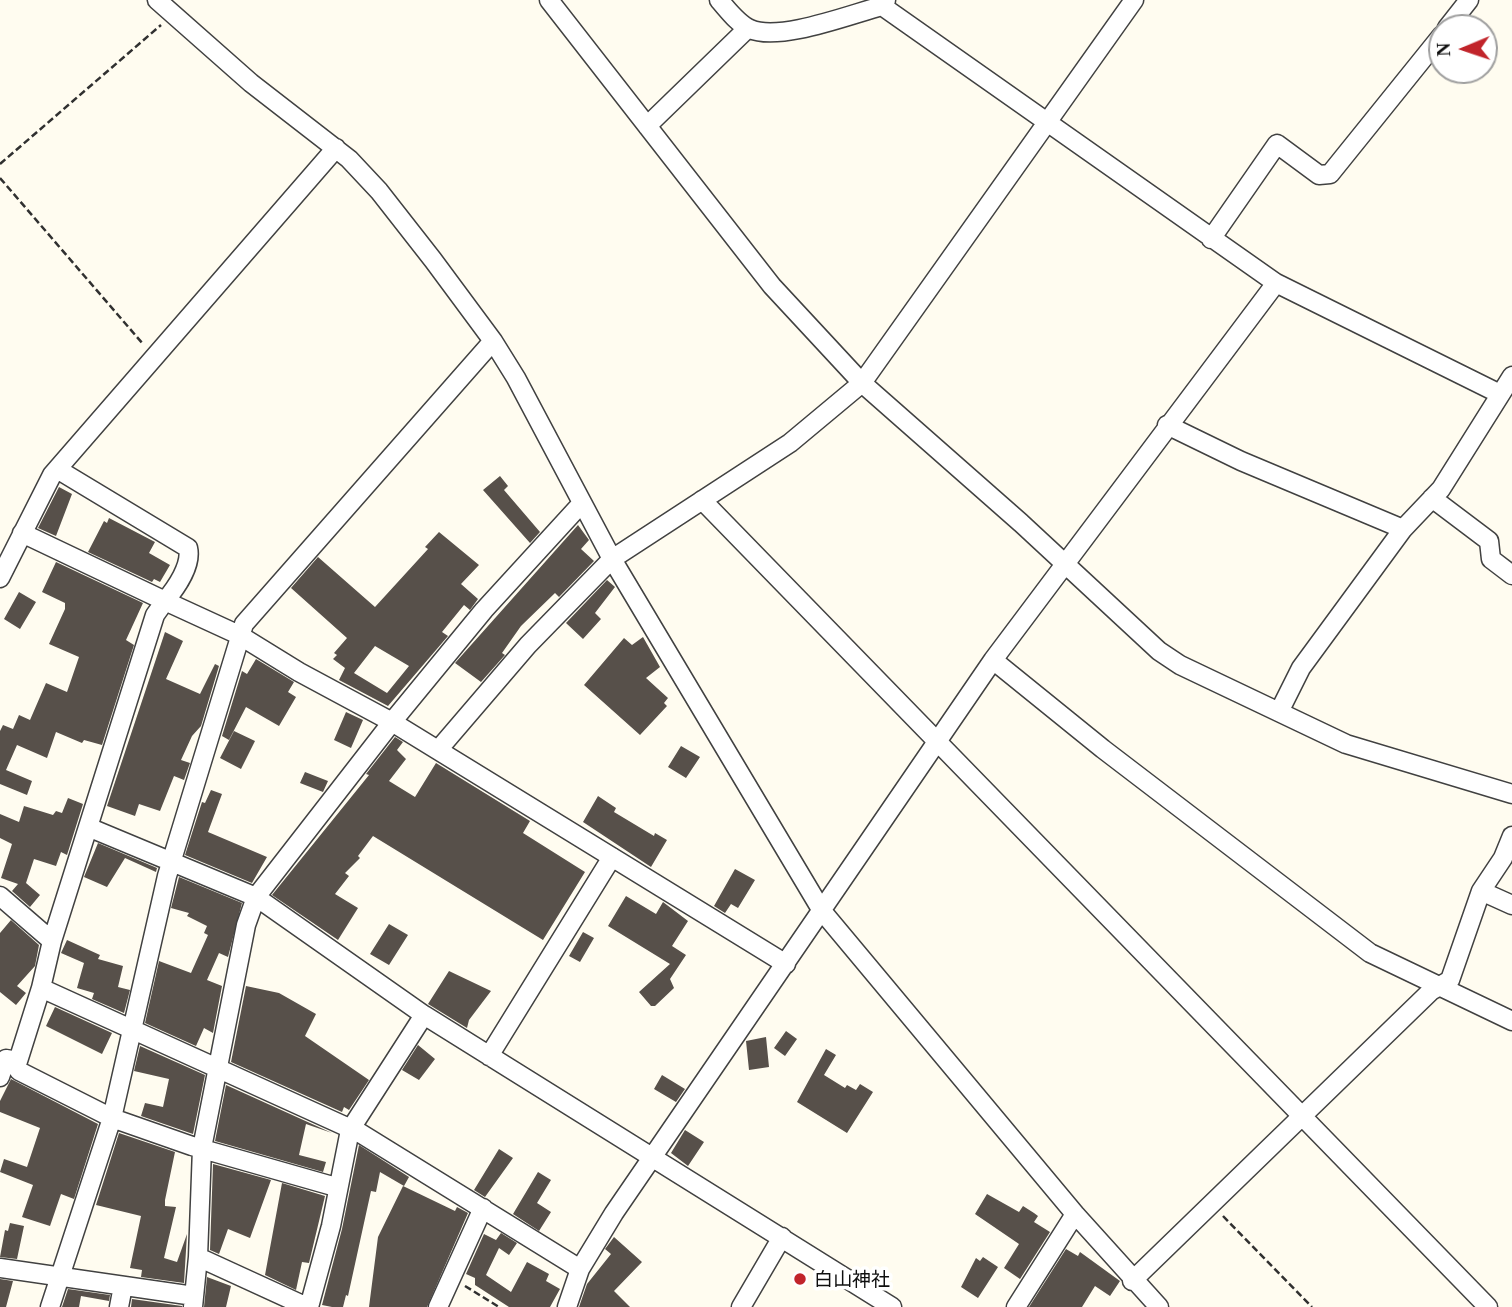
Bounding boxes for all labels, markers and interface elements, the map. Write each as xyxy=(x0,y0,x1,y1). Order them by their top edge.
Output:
north arrow xyxy=(1428,14,1498,84)
text: N xyxy=(1433,42,1454,57)
place label: 白山神社 xyxy=(814,1268,890,1290)
marker: 白山神社 xyxy=(792,1271,808,1287)

